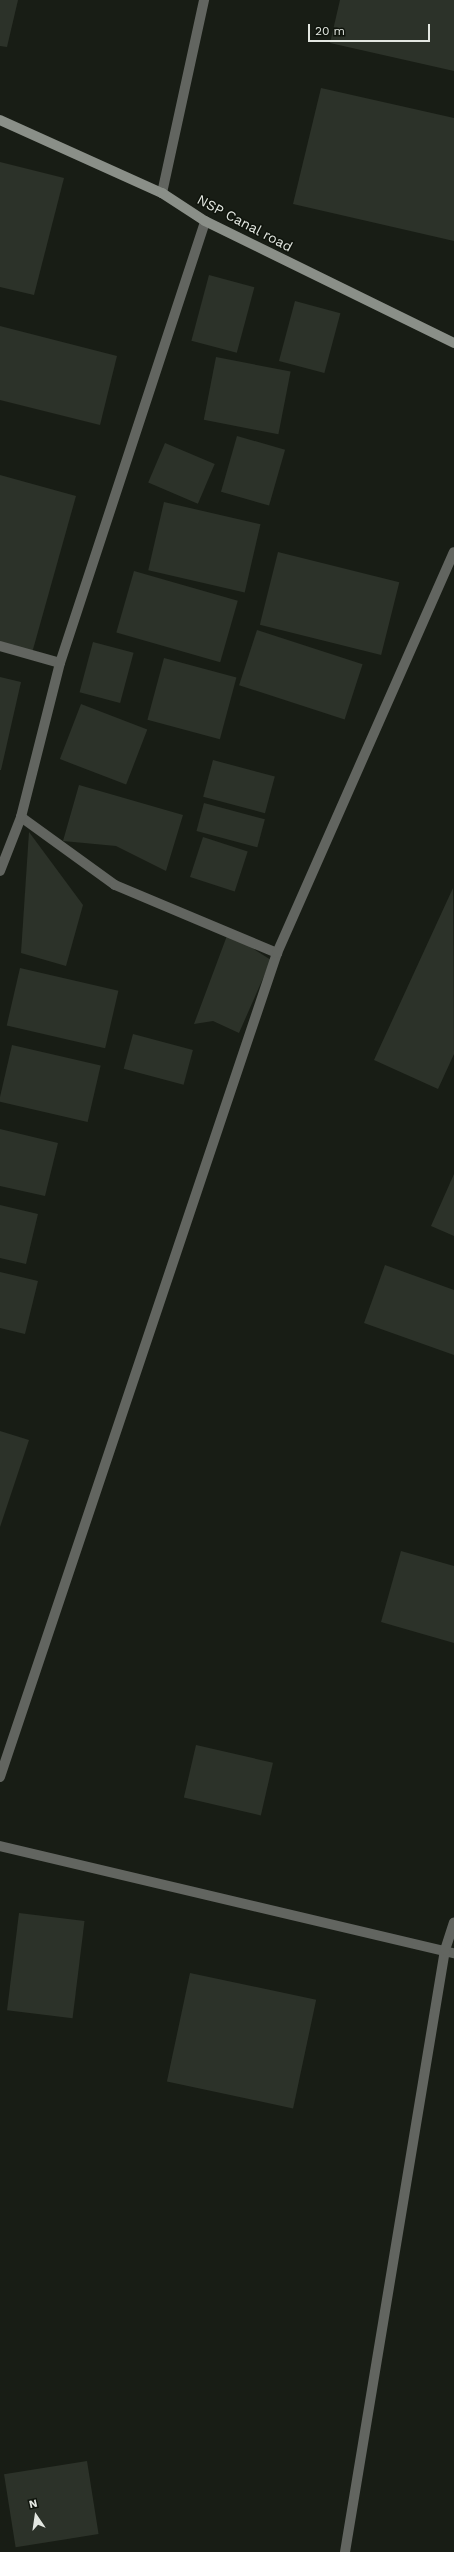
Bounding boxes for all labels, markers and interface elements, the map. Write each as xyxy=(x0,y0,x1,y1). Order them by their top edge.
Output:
scale bar xyxy=(310,16,432,42)
text: 20 m xyxy=(315,24,345,38)
street label: NSP Canal road xyxy=(194,191,296,255)
north arrow xyxy=(16,2496,56,2536)
text: N xyxy=(28,2497,39,2511)

